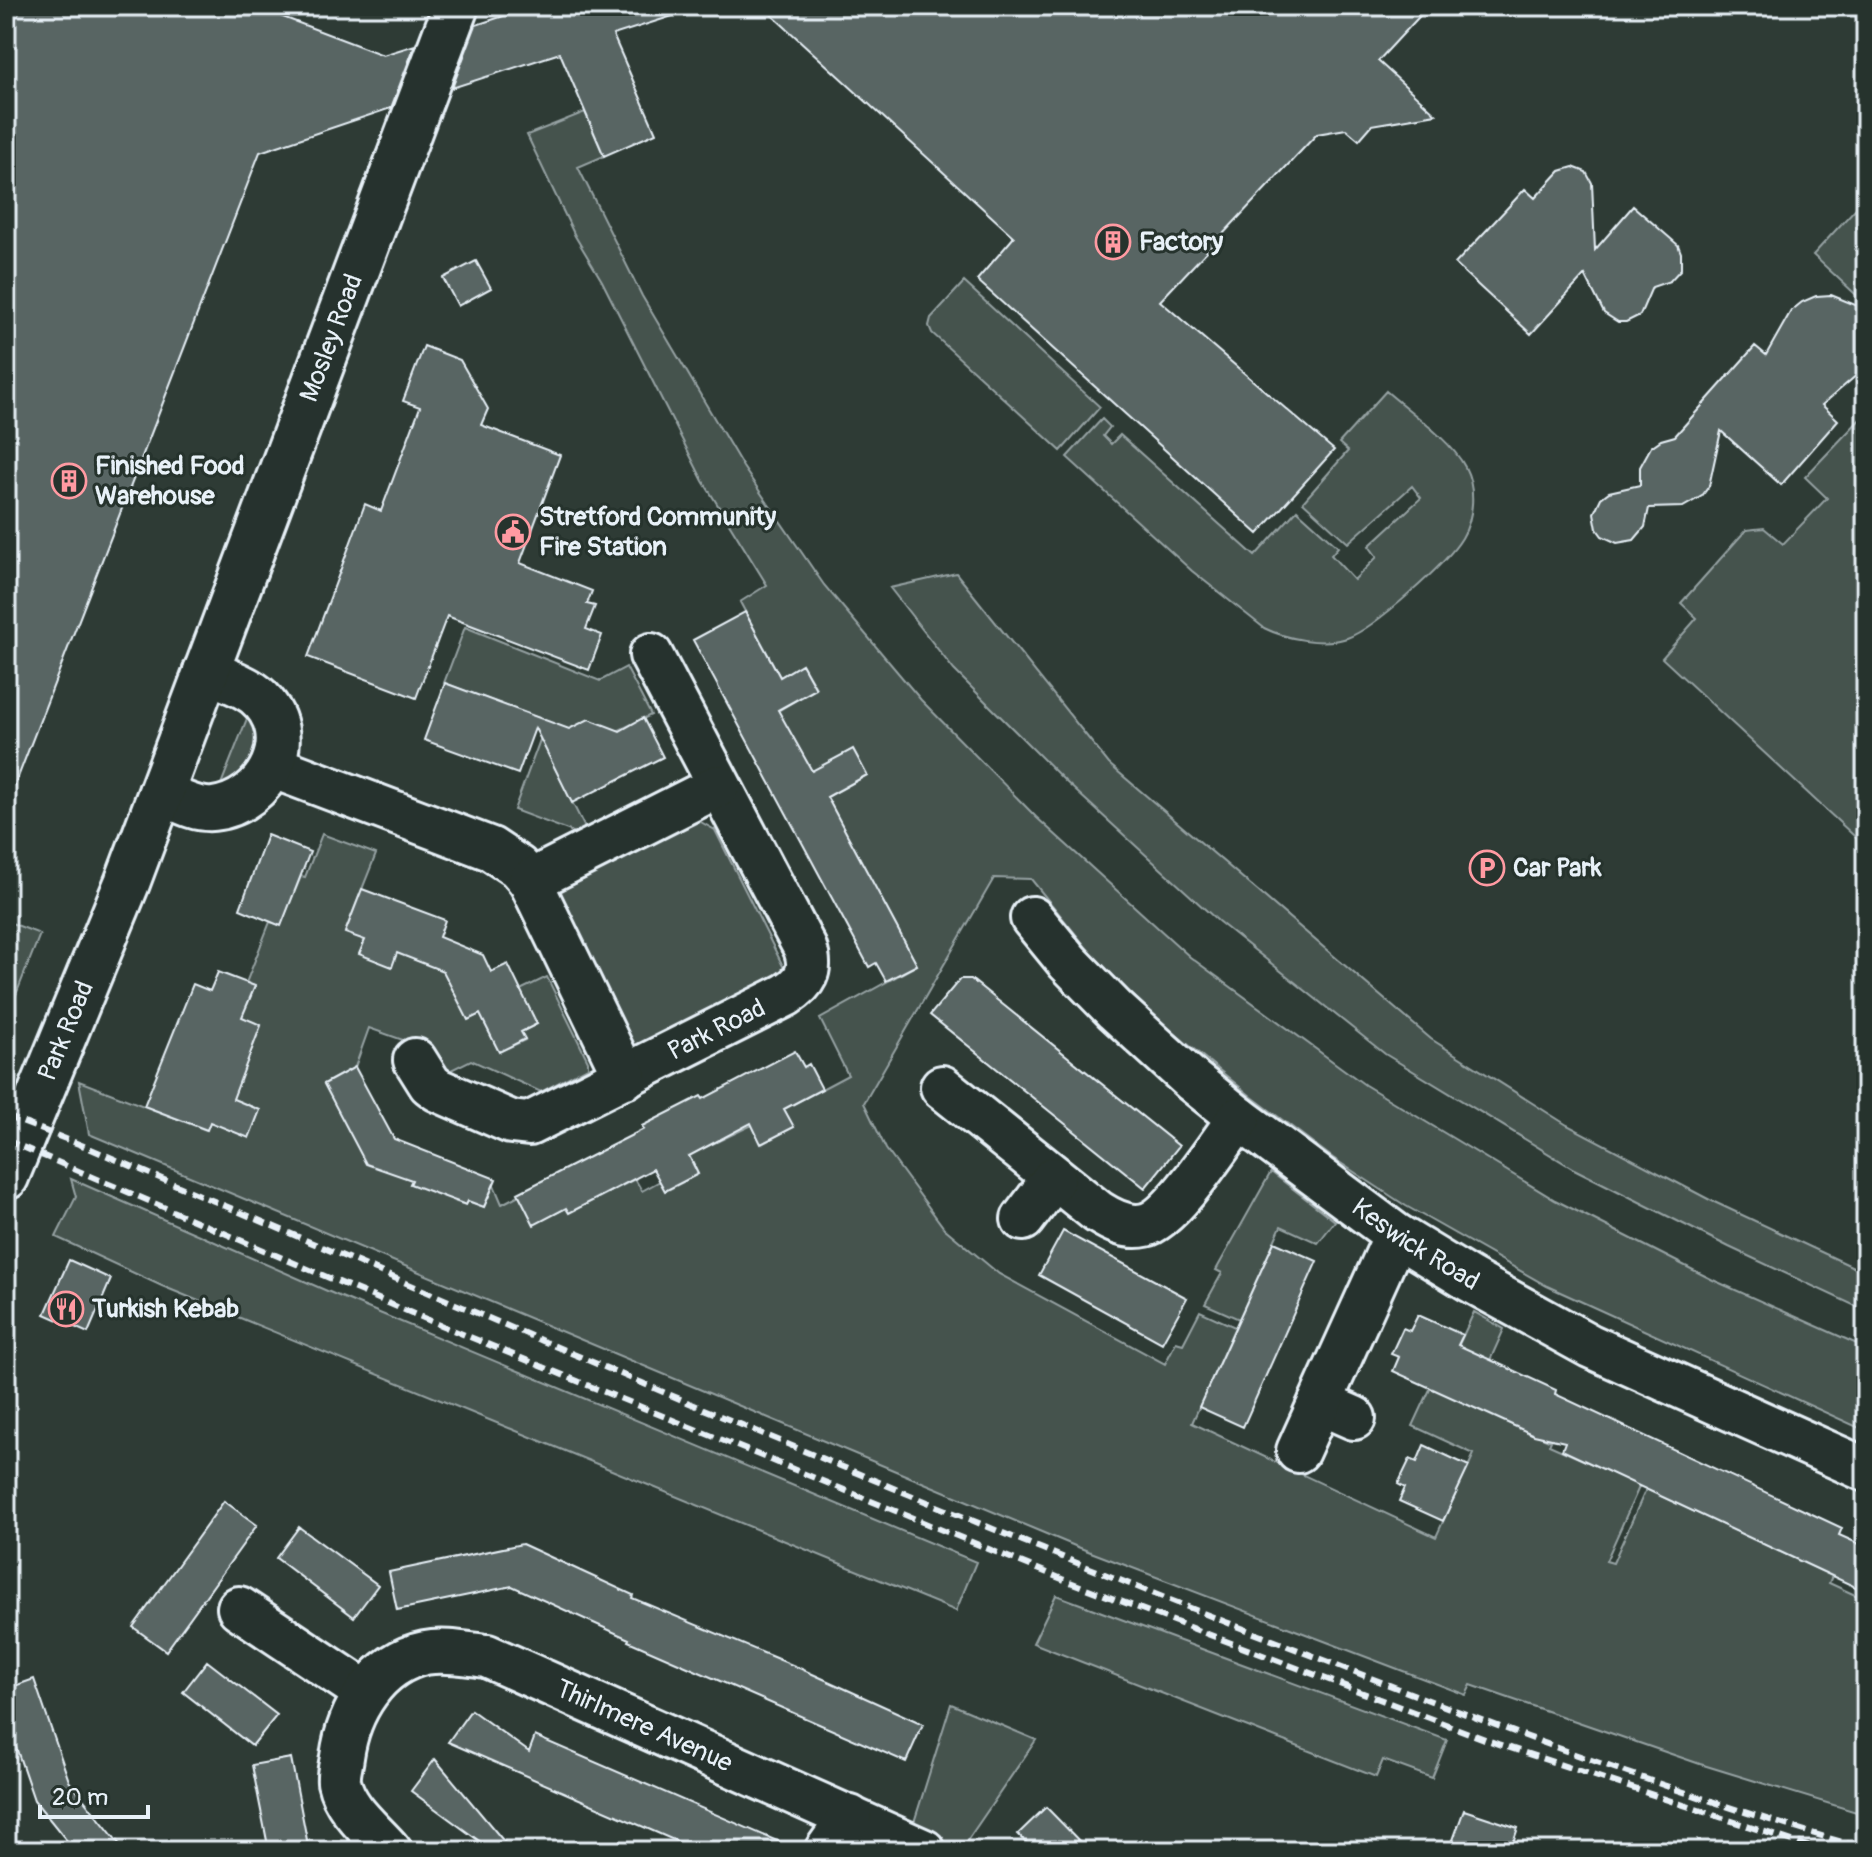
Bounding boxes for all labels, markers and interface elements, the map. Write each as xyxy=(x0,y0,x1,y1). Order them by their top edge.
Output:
building icon: Factory xyxy=(1094,223,1132,261)
place label: Factory xyxy=(1139,226,1224,258)
street label: Mosley Road xyxy=(293,270,370,406)
place label: Finished Food Warehouse xyxy=(95,450,244,512)
building icon: Finished Food Warehouse xyxy=(50,462,88,500)
place label: Stretford Community Fire Station xyxy=(539,501,777,563)
public building icon: Stretford Community Fire Station xyxy=(494,513,532,551)
parking icon: Car Park xyxy=(1468,849,1506,887)
place label: Car Park xyxy=(1513,852,1603,884)
street label: Park Road xyxy=(31,976,101,1086)
street label: Park Road xyxy=(662,992,771,1068)
street label: Keswick Road xyxy=(1345,1192,1485,1298)
restaurant icon: Turkish Kebab xyxy=(47,1290,85,1328)
place label: Turkish Kebab xyxy=(91,1293,239,1325)
street label: Thirlmere Avenue xyxy=(551,1673,738,1779)
scale bar xyxy=(40,1769,148,1819)
text: 20 m xyxy=(52,1783,108,1812)

